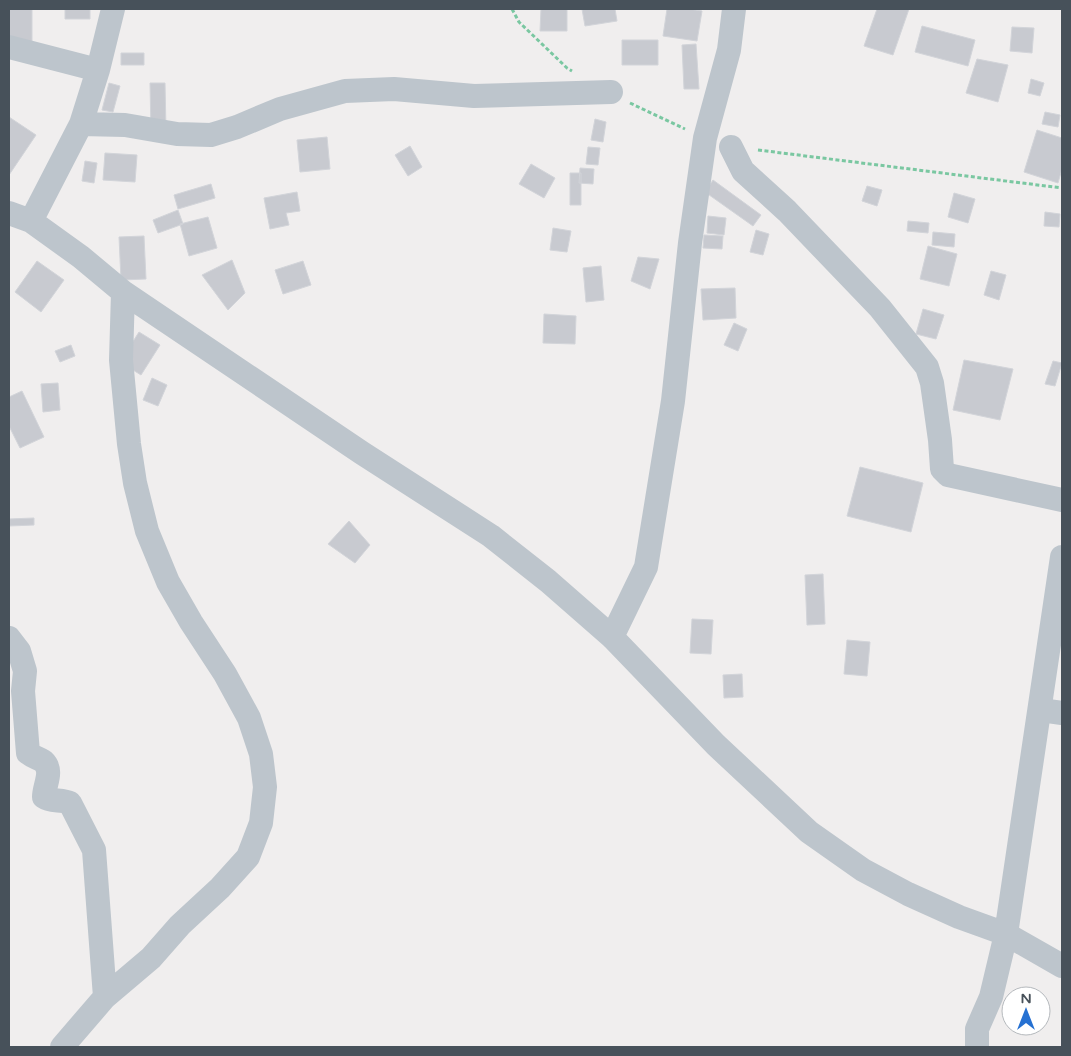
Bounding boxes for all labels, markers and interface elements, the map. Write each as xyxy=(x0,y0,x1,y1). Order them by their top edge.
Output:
north arrow xyxy=(1001,986,1051,1036)
text: N xyxy=(1020,990,1032,1007)

